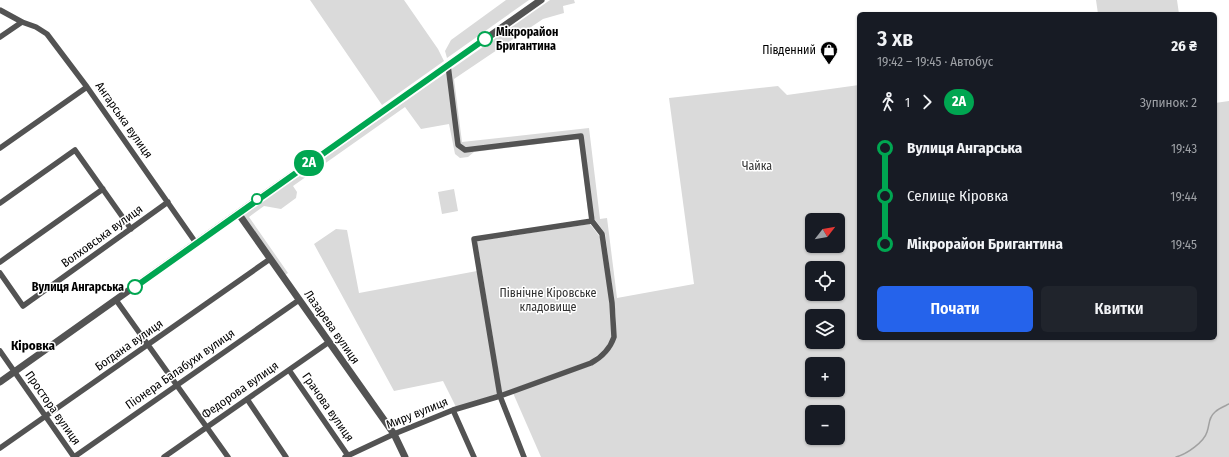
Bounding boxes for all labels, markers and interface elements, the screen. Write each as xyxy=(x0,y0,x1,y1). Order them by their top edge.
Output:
place label: Мікрорайон Бригантина xyxy=(496,25,558,53)
text: 3 хв xyxy=(877,25,913,52)
marker: Мікрорайон Бригантина xyxy=(477,31,493,47)
text: 26 ₴ xyxy=(1171,37,1197,55)
shop icon: Південний xyxy=(819,40,839,65)
place label: Південний xyxy=(762,43,816,57)
text: 19:42 – 19:45 · Автобус xyxy=(877,54,993,69)
street label: Ангарська вулиця xyxy=(92,79,156,161)
icon: walk xyxy=(877,91,899,113)
icon: forward xyxy=(916,91,938,113)
text: 2А xyxy=(952,93,966,110)
text: 1 xyxy=(905,95,910,110)
text: Зупинок: 2 xyxy=(1140,95,1197,110)
text: Вулиця Ангарська xyxy=(907,139,1022,157)
text: 19:43 xyxy=(1171,141,1197,156)
line badge: 2А xyxy=(291,150,327,176)
text: 2А xyxy=(302,154,316,171)
park label: Чайка xyxy=(742,159,772,173)
text: Селище Кіровка xyxy=(907,187,1008,205)
text: 19:44 xyxy=(1170,189,1197,204)
unlabelled marker xyxy=(251,193,263,205)
street label: Волховська вулиця xyxy=(59,202,145,270)
north arrow xyxy=(805,213,845,253)
map controls xyxy=(805,213,845,445)
text: Мікрорайон Бригантина xyxy=(907,235,1063,253)
text: 19:45 xyxy=(1171,237,1197,252)
button: locate xyxy=(805,261,845,301)
marker: Вулиця Ангарська xyxy=(127,279,143,295)
place label: Вулиця Ангарська xyxy=(32,280,124,294)
park label: Північне Кіровське кладовище xyxy=(499,286,597,314)
button: Почати xyxy=(877,286,1033,332)
button: Квитки xyxy=(1041,286,1197,332)
street label: Лазарева вулиця xyxy=(301,287,363,367)
button: layers xyxy=(805,309,845,349)
street label: Богдана вулиця xyxy=(92,316,166,374)
street label: Піонера Балабухи вулиця xyxy=(123,326,237,412)
district label: Кіровка xyxy=(11,338,56,353)
button: + xyxy=(805,357,845,397)
street label: Федорова вулиця xyxy=(199,358,281,422)
street label: Простора вулиця xyxy=(22,368,84,448)
street label: Грачова вулиця xyxy=(299,370,357,444)
street label: Миру вулиця xyxy=(384,394,450,432)
button: − xyxy=(805,405,845,445)

